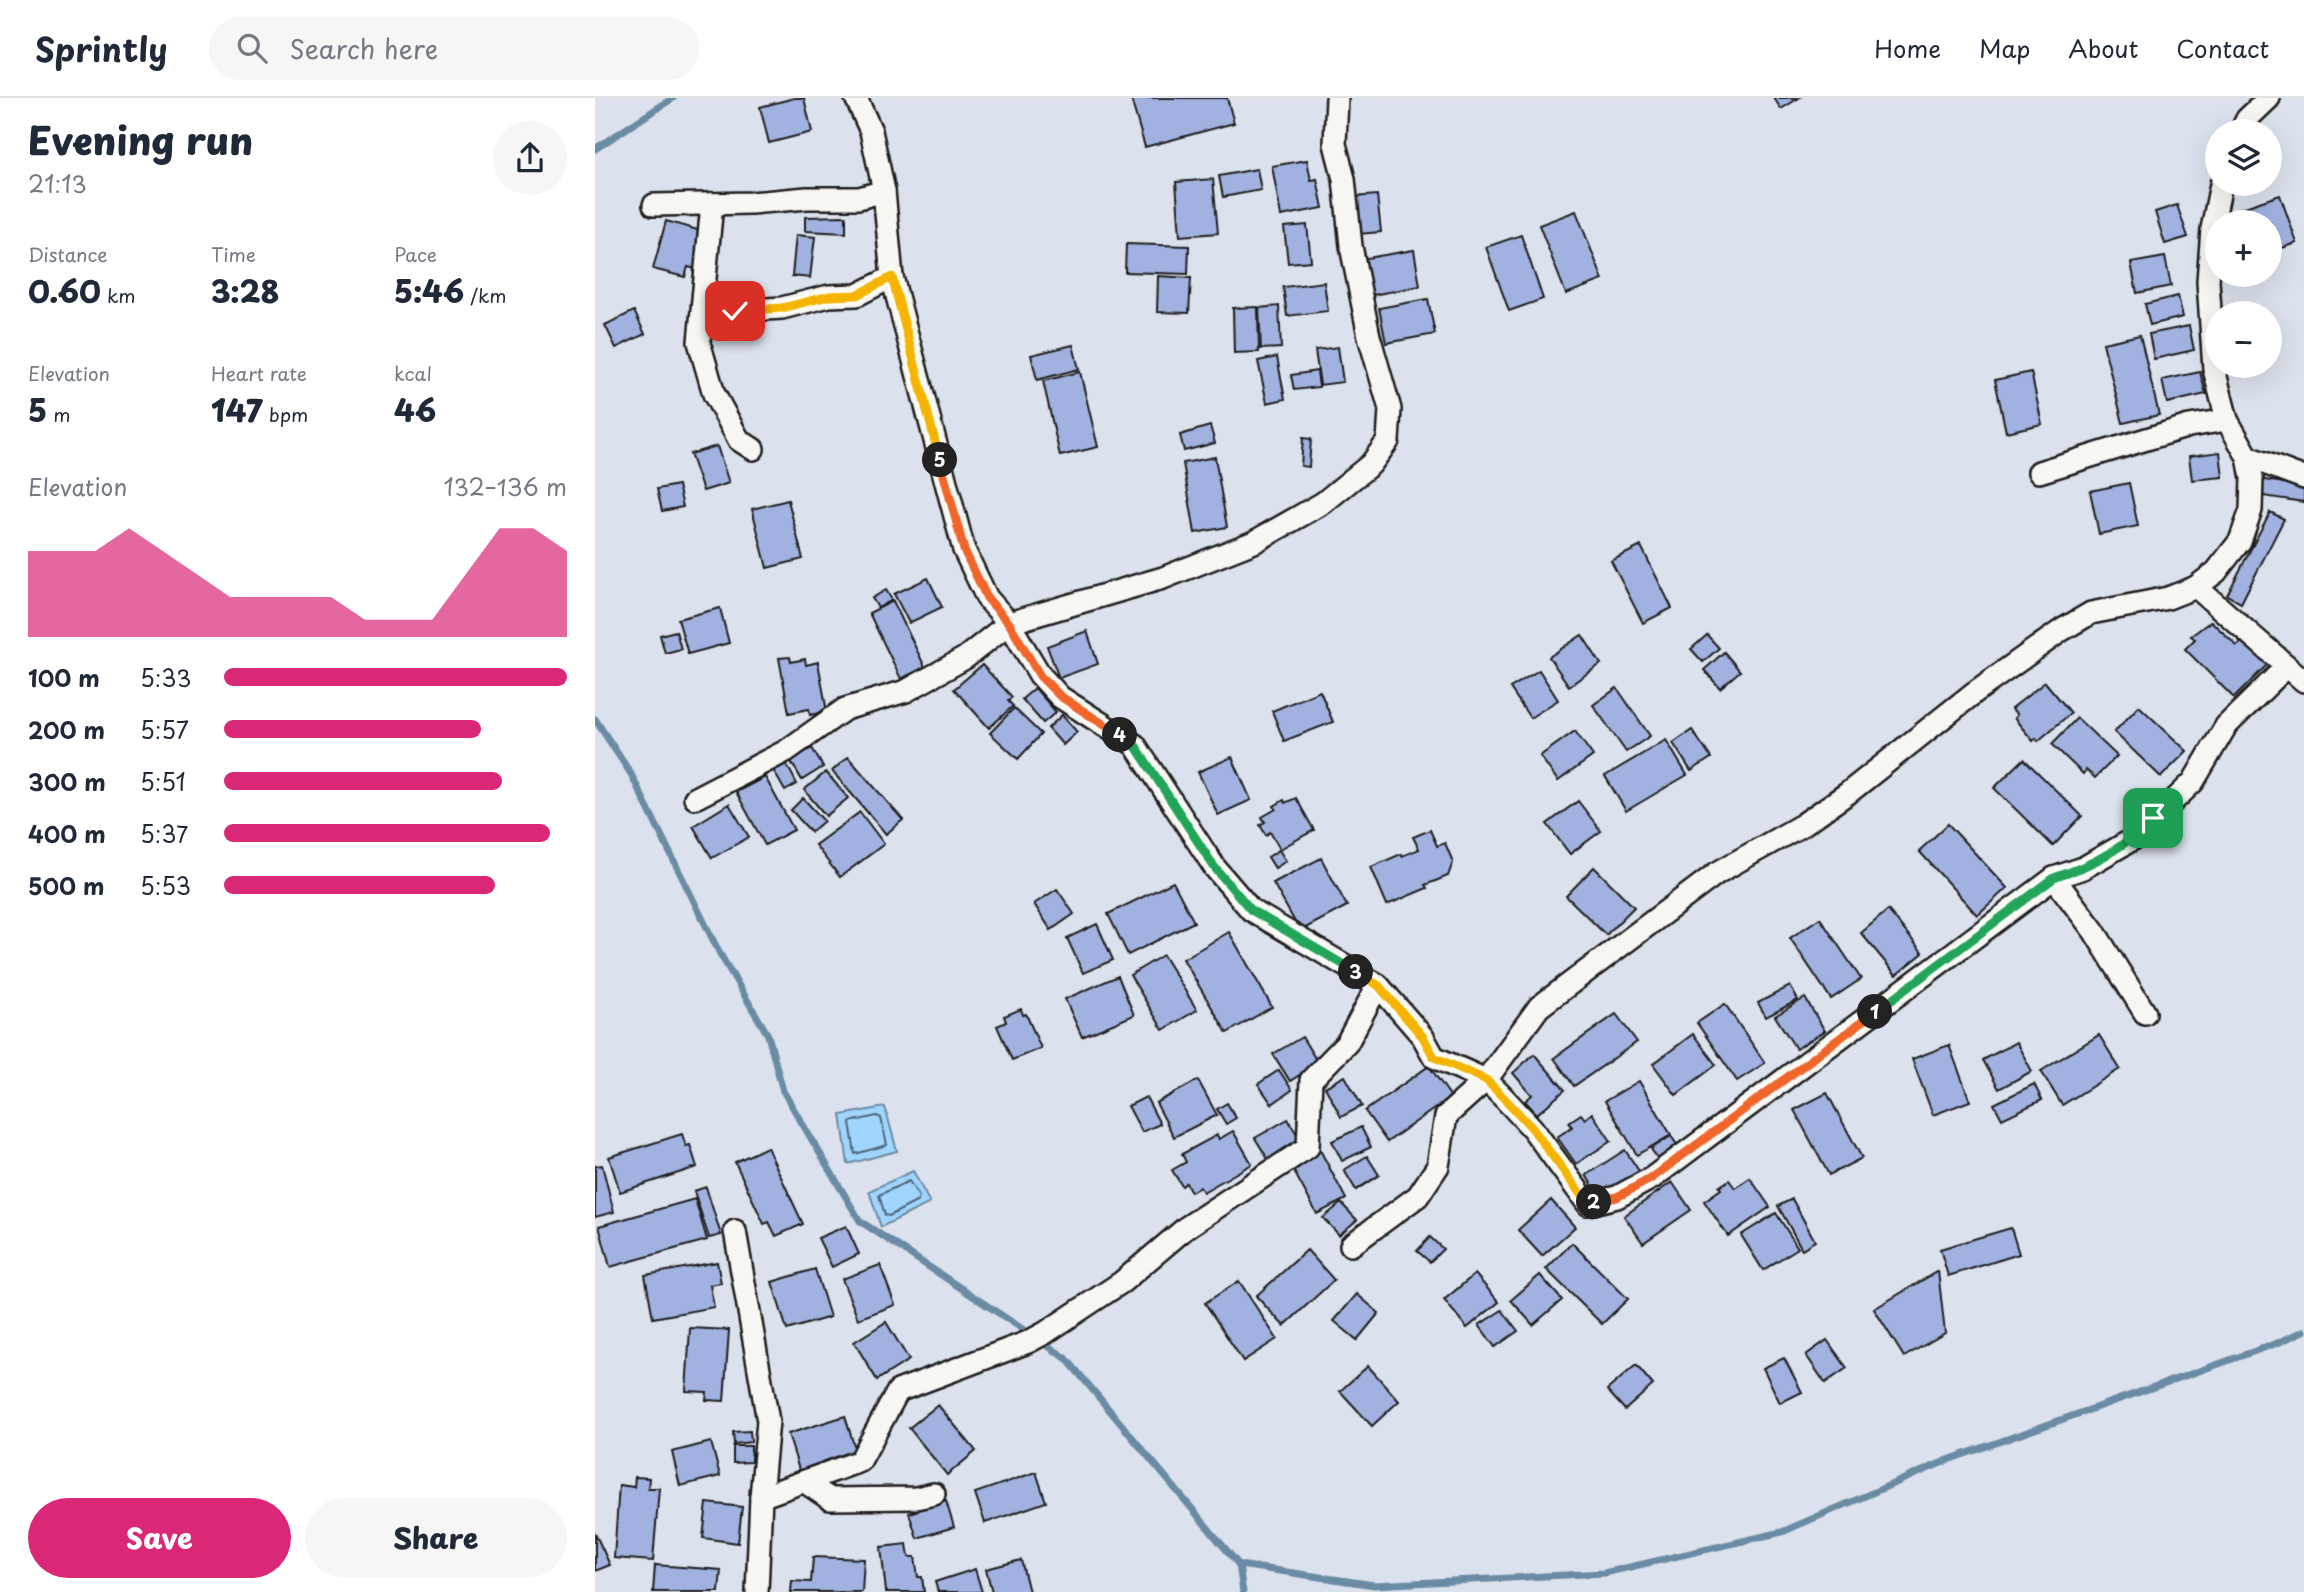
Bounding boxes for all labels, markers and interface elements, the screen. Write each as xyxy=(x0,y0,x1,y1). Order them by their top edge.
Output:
search box xyxy=(209,17,699,80)
text: Sprintly xyxy=(35,23,167,73)
icon: search xyxy=(233,29,271,67)
text: Search here xyxy=(289,29,438,68)
text: Home xyxy=(1874,30,1941,66)
text: Map xyxy=(1979,30,2030,66)
text: About xyxy=(2068,30,2138,66)
text: Contact xyxy=(2176,30,2269,66)
text: Evening run xyxy=(28,111,253,168)
map controls xyxy=(2205,119,2282,378)
button: layers xyxy=(2205,119,2282,196)
button: share xyxy=(493,121,567,195)
text: 21:13 xyxy=(28,166,87,201)
button: + xyxy=(2205,210,2282,287)
text: Distance xyxy=(28,240,108,268)
text: Time xyxy=(211,240,256,268)
text: Pace xyxy=(394,240,437,268)
text: 0.60 xyxy=(28,268,101,313)
text: 3:28 xyxy=(211,268,279,313)
text: 5:46 xyxy=(394,268,464,313)
text: km xyxy=(101,281,136,309)
text: /km xyxy=(464,281,507,309)
pin xyxy=(705,281,765,341)
icon: check xyxy=(716,292,754,330)
button: − xyxy=(2205,301,2282,378)
text: Elevation xyxy=(28,359,110,387)
text: Heart rate xyxy=(211,359,307,387)
text: kcal xyxy=(394,359,432,387)
text: 5 xyxy=(28,387,47,432)
text: 147 xyxy=(211,387,263,432)
text: 46 xyxy=(394,387,436,432)
text: m xyxy=(47,400,71,428)
text: bpm xyxy=(263,400,308,428)
pin: 5 xyxy=(923,442,957,478)
text: 5 xyxy=(933,445,946,473)
text: Elevation xyxy=(28,469,127,504)
text: 132–136 m xyxy=(444,469,567,504)
text: 100 m xyxy=(28,660,100,695)
text: 5:33 xyxy=(140,660,192,695)
text: 200 m xyxy=(28,712,105,747)
text: 5:57 xyxy=(140,712,189,747)
pin: 4 xyxy=(1103,718,1137,752)
text: 4 xyxy=(1113,720,1126,748)
text: 300 m xyxy=(28,764,106,799)
text: 5:51 xyxy=(140,764,186,799)
pin xyxy=(2123,788,2183,848)
icon: arrive xyxy=(2134,799,2172,837)
text: 400 m xyxy=(28,816,106,851)
text: 5:37 xyxy=(140,816,188,851)
text: 500 m xyxy=(28,868,105,903)
text: 5:53 xyxy=(140,868,191,903)
pin: 3 xyxy=(1339,954,1373,990)
text: 3 xyxy=(1349,957,1362,985)
pin: 1 xyxy=(1857,995,1893,1030)
text: 1 xyxy=(1870,997,1879,1025)
pin: 2 xyxy=(1577,1184,1611,1220)
text: 2 xyxy=(1587,1187,1600,1215)
button: Save xyxy=(28,1498,291,1578)
button: Share xyxy=(305,1498,567,1578)

